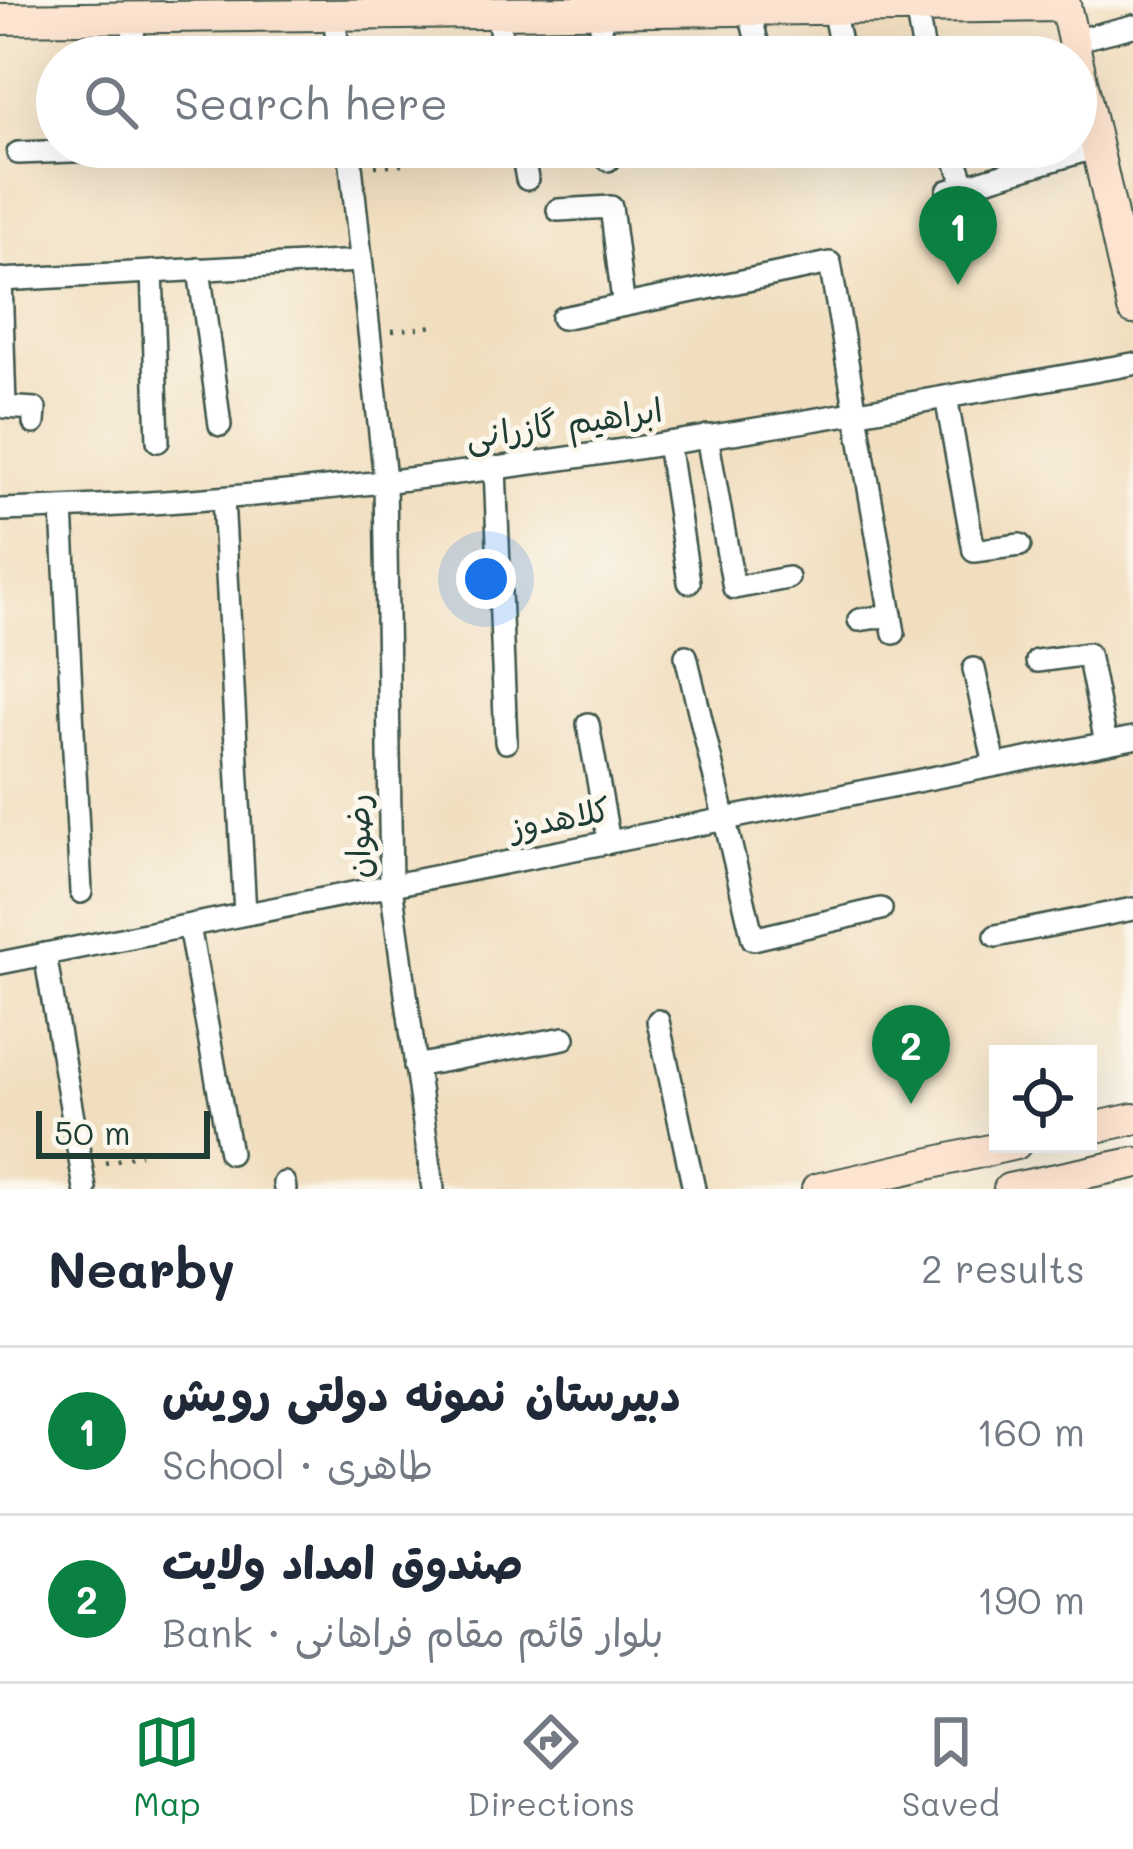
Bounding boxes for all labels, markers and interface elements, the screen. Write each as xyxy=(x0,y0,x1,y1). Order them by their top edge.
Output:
search box xyxy=(36,36,1097,168)
icon: search xyxy=(78,69,144,135)
text: Search here xyxy=(174,73,448,131)
pin: 1 xyxy=(919,186,997,285)
street label: ابراهیم گازرانی xyxy=(463,386,666,463)
your location xyxy=(456,549,516,609)
street label: کلاهدوز xyxy=(503,786,613,848)
street label: رضوان xyxy=(334,793,379,879)
pin: 2 xyxy=(872,1005,950,1104)
map controls xyxy=(989,1045,1097,1153)
button: locate xyxy=(989,1045,1097,1153)
scale bar xyxy=(36,1105,210,1158)
text: 50 m xyxy=(54,1110,130,1153)
text: Nearby xyxy=(48,1234,235,1301)
text: 2 results xyxy=(921,1242,1085,1293)
text: دبیرستان نمونه دولتی رویش xyxy=(162,1364,681,1422)
text: 1 xyxy=(78,1405,96,1456)
text: 160 m xyxy=(976,1405,1085,1456)
text: School · طاهری xyxy=(162,1438,433,1489)
text: صندوق امداد ولایت xyxy=(162,1532,523,1590)
text: 2 xyxy=(76,1573,98,1624)
text: 190 m xyxy=(977,1573,1085,1624)
text: Bank · بلوار قائم مقام فراهانی xyxy=(162,1606,663,1657)
tab: Map xyxy=(133,1709,201,1824)
tab: Directions xyxy=(467,1709,635,1824)
tab: Saved xyxy=(902,1709,1000,1824)

